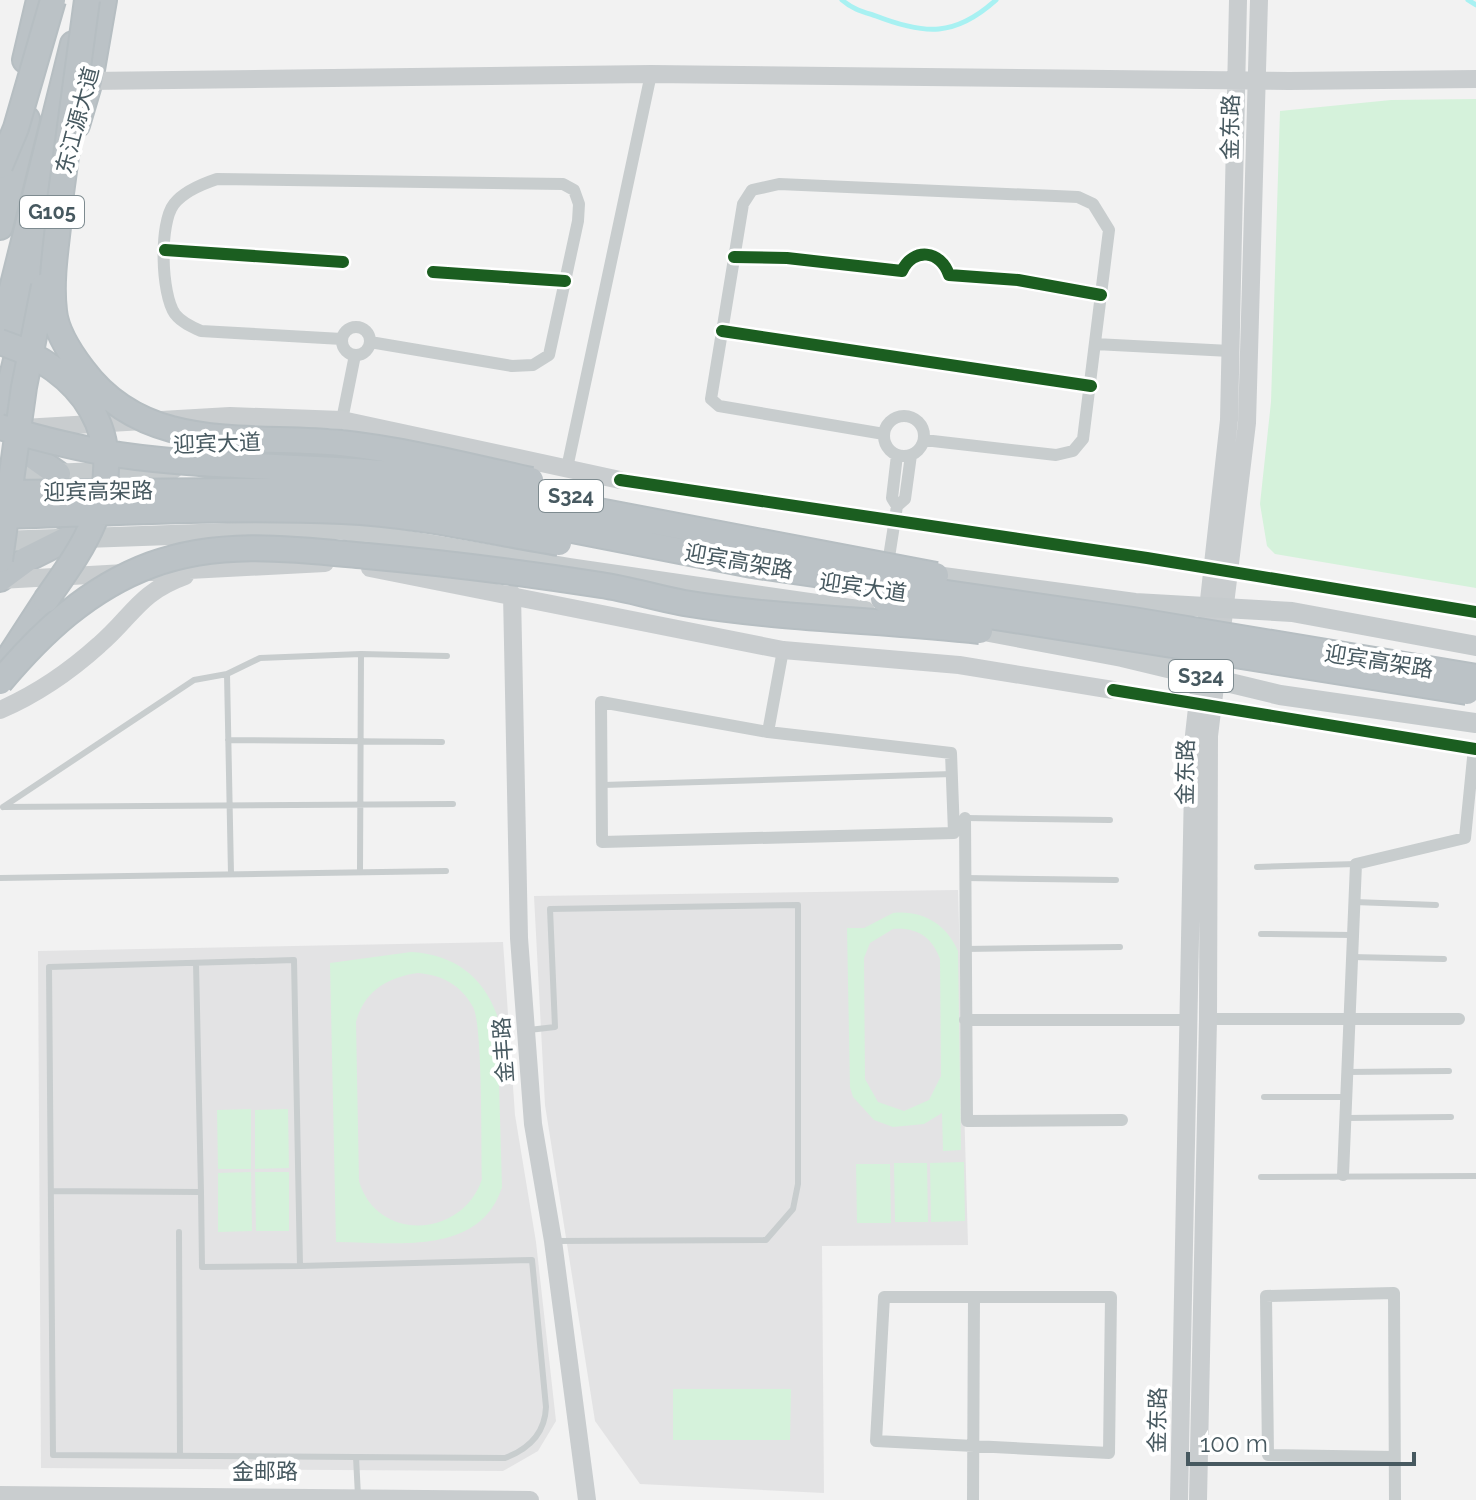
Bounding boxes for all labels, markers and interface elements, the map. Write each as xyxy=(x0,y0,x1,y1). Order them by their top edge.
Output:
street label: 东江源大道 xyxy=(50,64,104,176)
street label: 金东路 xyxy=(1216,94,1244,160)
road number: G105 xyxy=(20,196,84,228)
street label: 迎宾大道 xyxy=(173,428,261,458)
street label: 迎宾高架路 xyxy=(43,477,153,505)
road number: S324 xyxy=(539,480,603,512)
street label: 迎宾高架路 xyxy=(683,539,795,583)
street label: 迎宾大道 xyxy=(818,568,908,606)
street label: 迎宾高架路 xyxy=(1323,640,1435,682)
road number: S324 xyxy=(1169,660,1233,692)
street label: 金东路 xyxy=(1171,739,1199,805)
street label: 金丰路 xyxy=(488,1016,518,1084)
street label: 金东路 xyxy=(1143,1387,1171,1453)
scale bar xyxy=(1188,1416,1414,1466)
text: 100 m xyxy=(1200,1429,1268,1458)
street label: 金邮路 xyxy=(232,1458,298,1484)

